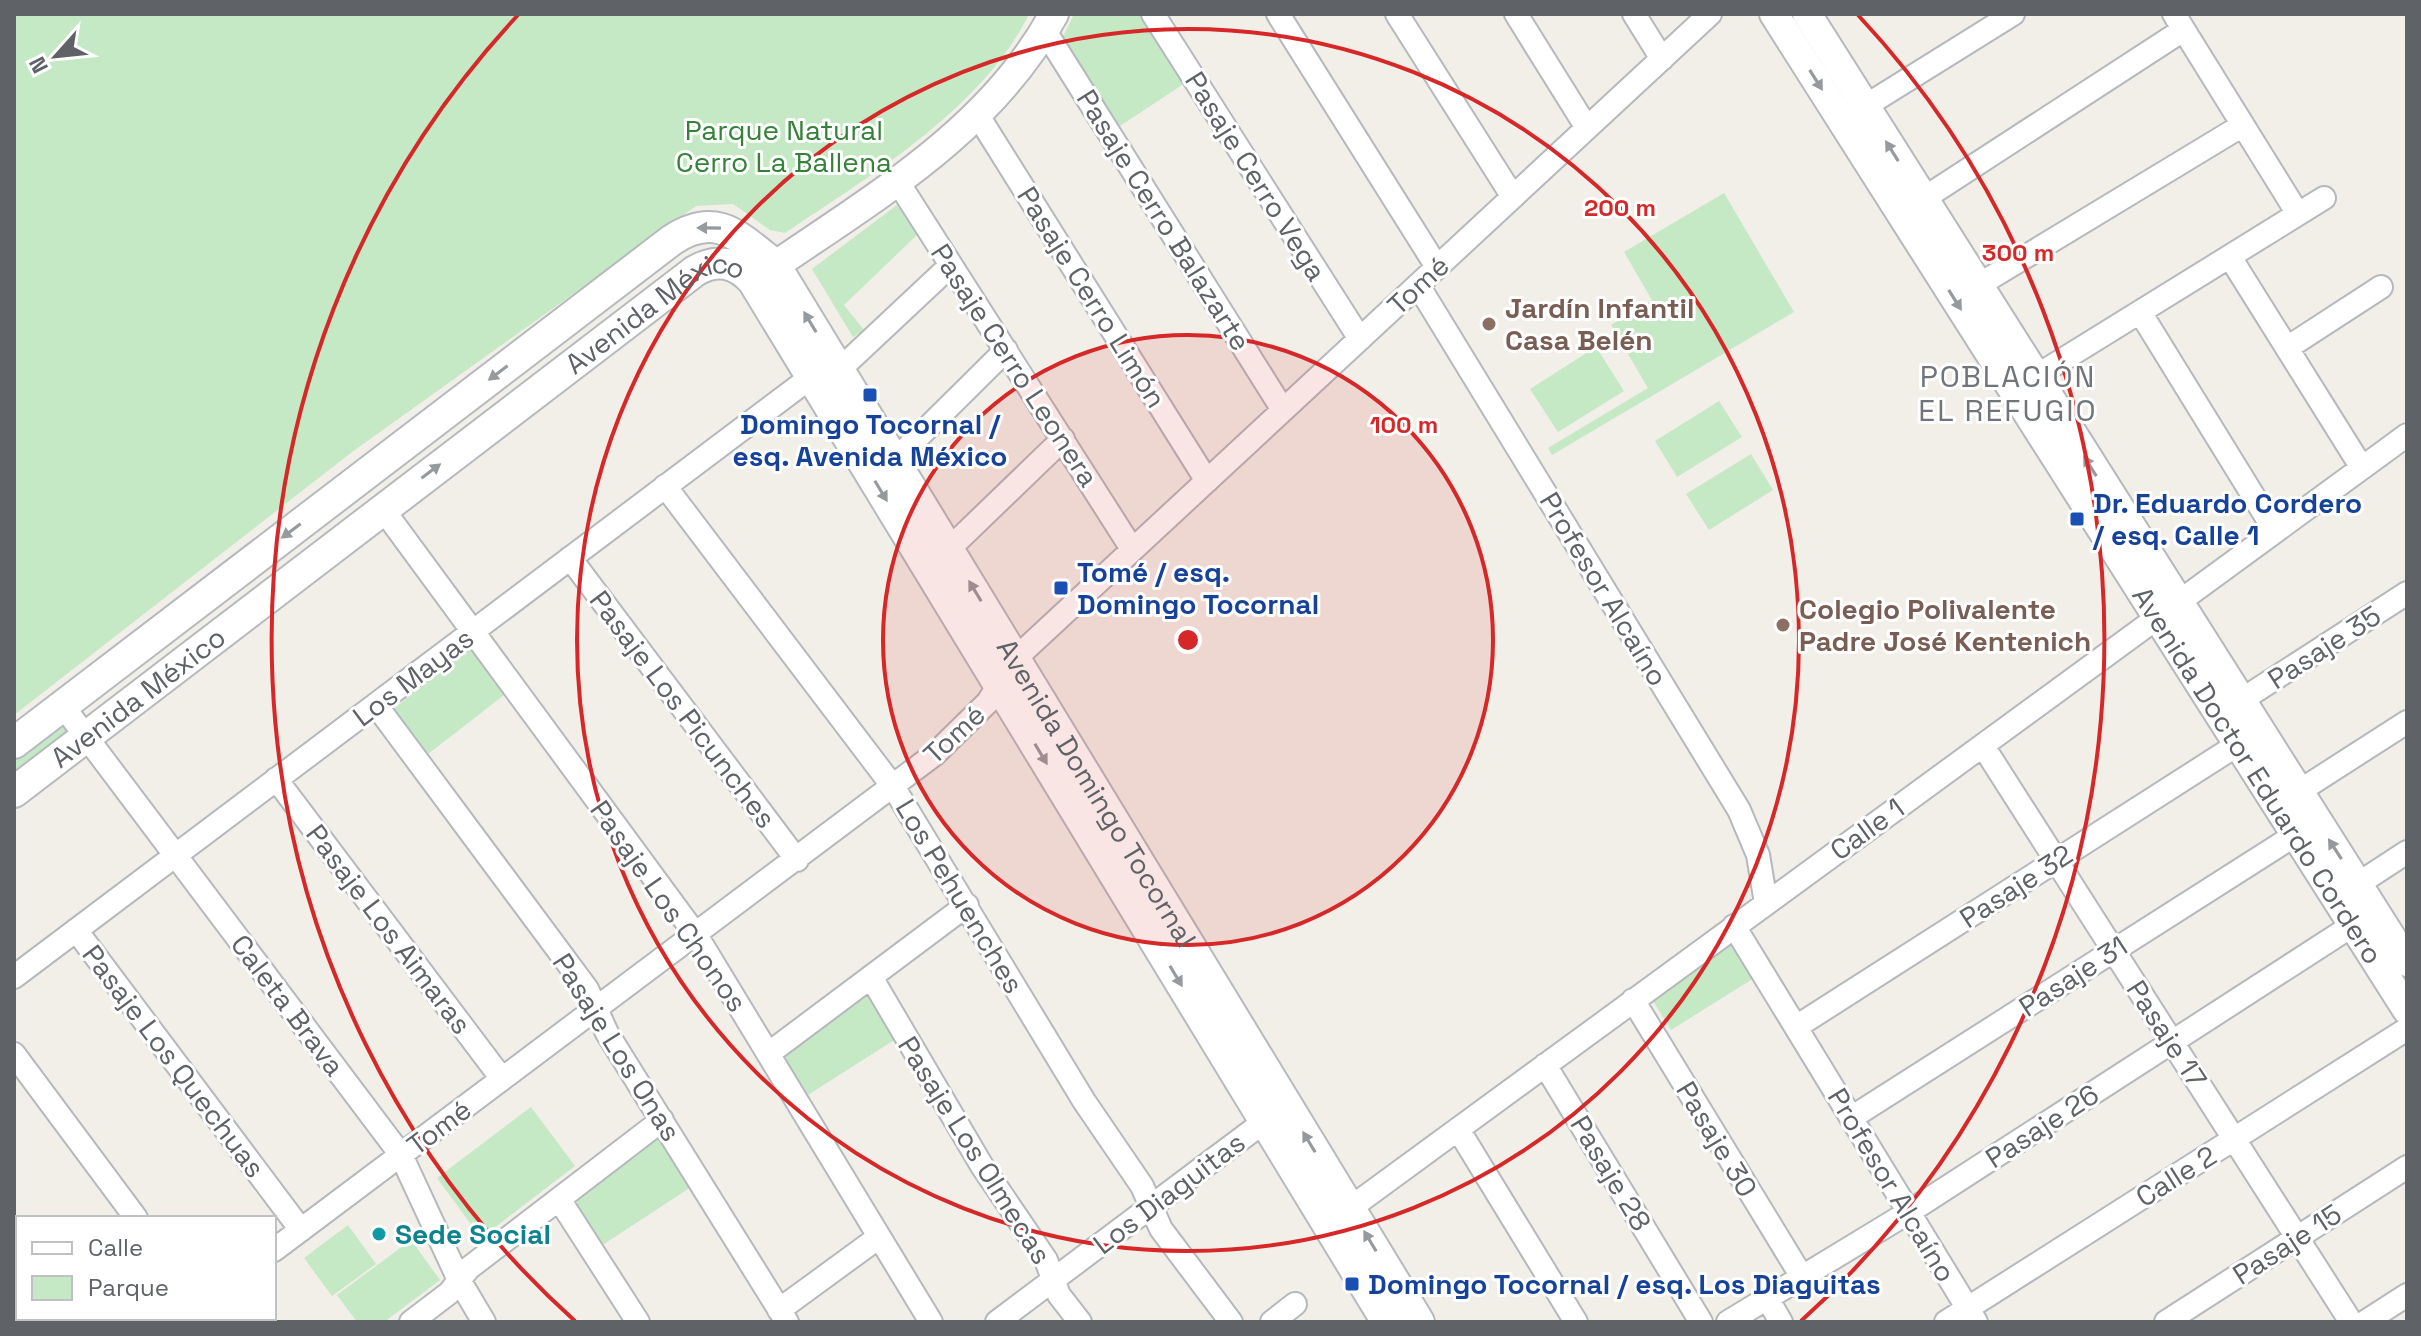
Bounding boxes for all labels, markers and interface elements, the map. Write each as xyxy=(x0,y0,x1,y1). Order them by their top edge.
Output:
north arrow xyxy=(16,16,96,96)
text: N xyxy=(22,52,54,78)
street label: Pasaje Cerro Vega xyxy=(1177,65,1335,287)
one-way arrow xyxy=(1808,69,1822,91)
street label: Pasaje Cerro Balazarte xyxy=(1069,83,1259,357)
park label: Parque Natural Cerro La Ballena xyxy=(676,112,892,180)
one-way arrow xyxy=(1885,140,1900,161)
street label: Pasaje Cerro Limón xyxy=(1009,180,1175,414)
text: 200 m xyxy=(1584,192,1656,223)
one-way arrow xyxy=(696,222,722,234)
street label: Pasaje Cerro Leonera xyxy=(923,237,1107,493)
text: 300 m xyxy=(1982,237,2054,268)
street label: Avenida México xyxy=(558,245,752,382)
street label: Tomé xyxy=(1380,247,1456,323)
one-way arrow xyxy=(1947,289,1961,311)
place label: Jardín Infantil Casa Belén xyxy=(1505,290,1695,358)
one-way arrow xyxy=(803,311,817,333)
marker: Jardín Infantil Casa Belén xyxy=(1480,315,1498,333)
district label: POBLACIÓN EL REFUGIO xyxy=(1918,357,2098,430)
one-way arrow xyxy=(488,365,508,381)
marker: Domingo Tocornal / esq. Avenida México xyxy=(861,386,879,404)
place label: Domingo Tocornal / esq. Avenida México xyxy=(733,406,1007,474)
text: 100 m xyxy=(1370,409,1438,440)
one-way arrow xyxy=(2083,455,2098,476)
one-way arrow xyxy=(420,464,441,480)
one-way arrow xyxy=(873,480,887,502)
street label: Profesor Alcaíno xyxy=(1532,485,1676,693)
place label: Dr. Eduardo Cordero / esq. Calle 1 xyxy=(2092,485,2362,553)
marker: Dr. Eduardo Cordero / esq. Calle 1 xyxy=(2068,510,2086,528)
one-way arrow xyxy=(281,523,301,539)
place label: Tomé / esq. Domingo Tocornal xyxy=(1077,554,1319,622)
marker: Tomé / esq. Domingo Tocornal xyxy=(1052,579,1070,597)
one-way arrow xyxy=(968,580,982,602)
street label: Avenida Doctor Eduardo Cordero xyxy=(2125,580,2391,971)
street label: Pasaje Los Picunches xyxy=(582,583,784,835)
place label: Colegio Polivalente Padre José Kentenich xyxy=(1799,591,2091,659)
street label: Pasaje 35 xyxy=(2261,597,2387,697)
marker: Colegio Polivalente Padre José Kentenich xyxy=(1774,616,1792,634)
street label: Avenida México xyxy=(43,619,233,776)
street label: Los Mayas xyxy=(345,620,481,734)
centre of rings xyxy=(1174,626,1202,654)
street label: Avenida Domingo Tocornal xyxy=(989,632,1204,954)
street label: Tomé xyxy=(916,696,992,772)
one-way arrow xyxy=(1034,743,1048,765)
street label: Calle 1 xyxy=(1823,790,1911,868)
street label: Los Pehuenches xyxy=(888,792,1032,1000)
street label: Pasaje Los Chonos xyxy=(583,793,755,1019)
street label: Pasaje Los Aimaras xyxy=(298,817,480,1041)
street label: Pasaje 32 xyxy=(1953,836,2079,936)
one-way arrow xyxy=(2328,838,2342,860)
street label: Caleta Brava xyxy=(223,927,353,1083)
street label: Pasaje 31 xyxy=(2012,928,2134,1024)
street label: Pasaje Los Quechuas xyxy=(75,937,273,1185)
street label: Pasaje Los Onas xyxy=(545,946,689,1148)
one-way arrow xyxy=(1169,965,1183,987)
street label: Pasaje 17 xyxy=(2119,973,2215,1095)
street label: Pasaje Los Olmecas xyxy=(890,1029,1060,1271)
street label: Pasaje 30 xyxy=(1668,1075,1766,1203)
street label: Pasaje 26 xyxy=(1979,1076,2105,1176)
street label: Profesor Alcaíno xyxy=(1820,1081,1964,1289)
street label: Tomé xyxy=(400,1091,478,1163)
street label: Pasaje 28 xyxy=(1563,1109,1659,1237)
street label: Los Diaguitas xyxy=(1086,1124,1252,1262)
one-way arrow xyxy=(1303,1131,1317,1153)
street label: Calle 2 xyxy=(2129,1137,2223,1215)
street label: Pasaje 15 xyxy=(2226,1196,2348,1292)
legend xyxy=(16,1216,276,1320)
place label: Sede Social xyxy=(395,1216,551,1252)
marker: Sede Social xyxy=(370,1225,388,1243)
one-way arrow xyxy=(1362,1231,1377,1252)
text: Calle xyxy=(88,1232,143,1263)
place label: Domingo Tocornal / esq. Los Diaguitas xyxy=(1368,1266,1881,1302)
text: Parque xyxy=(88,1272,169,1303)
marker: Domingo Tocornal / esq. Los Diaguitas xyxy=(1343,1275,1361,1293)

